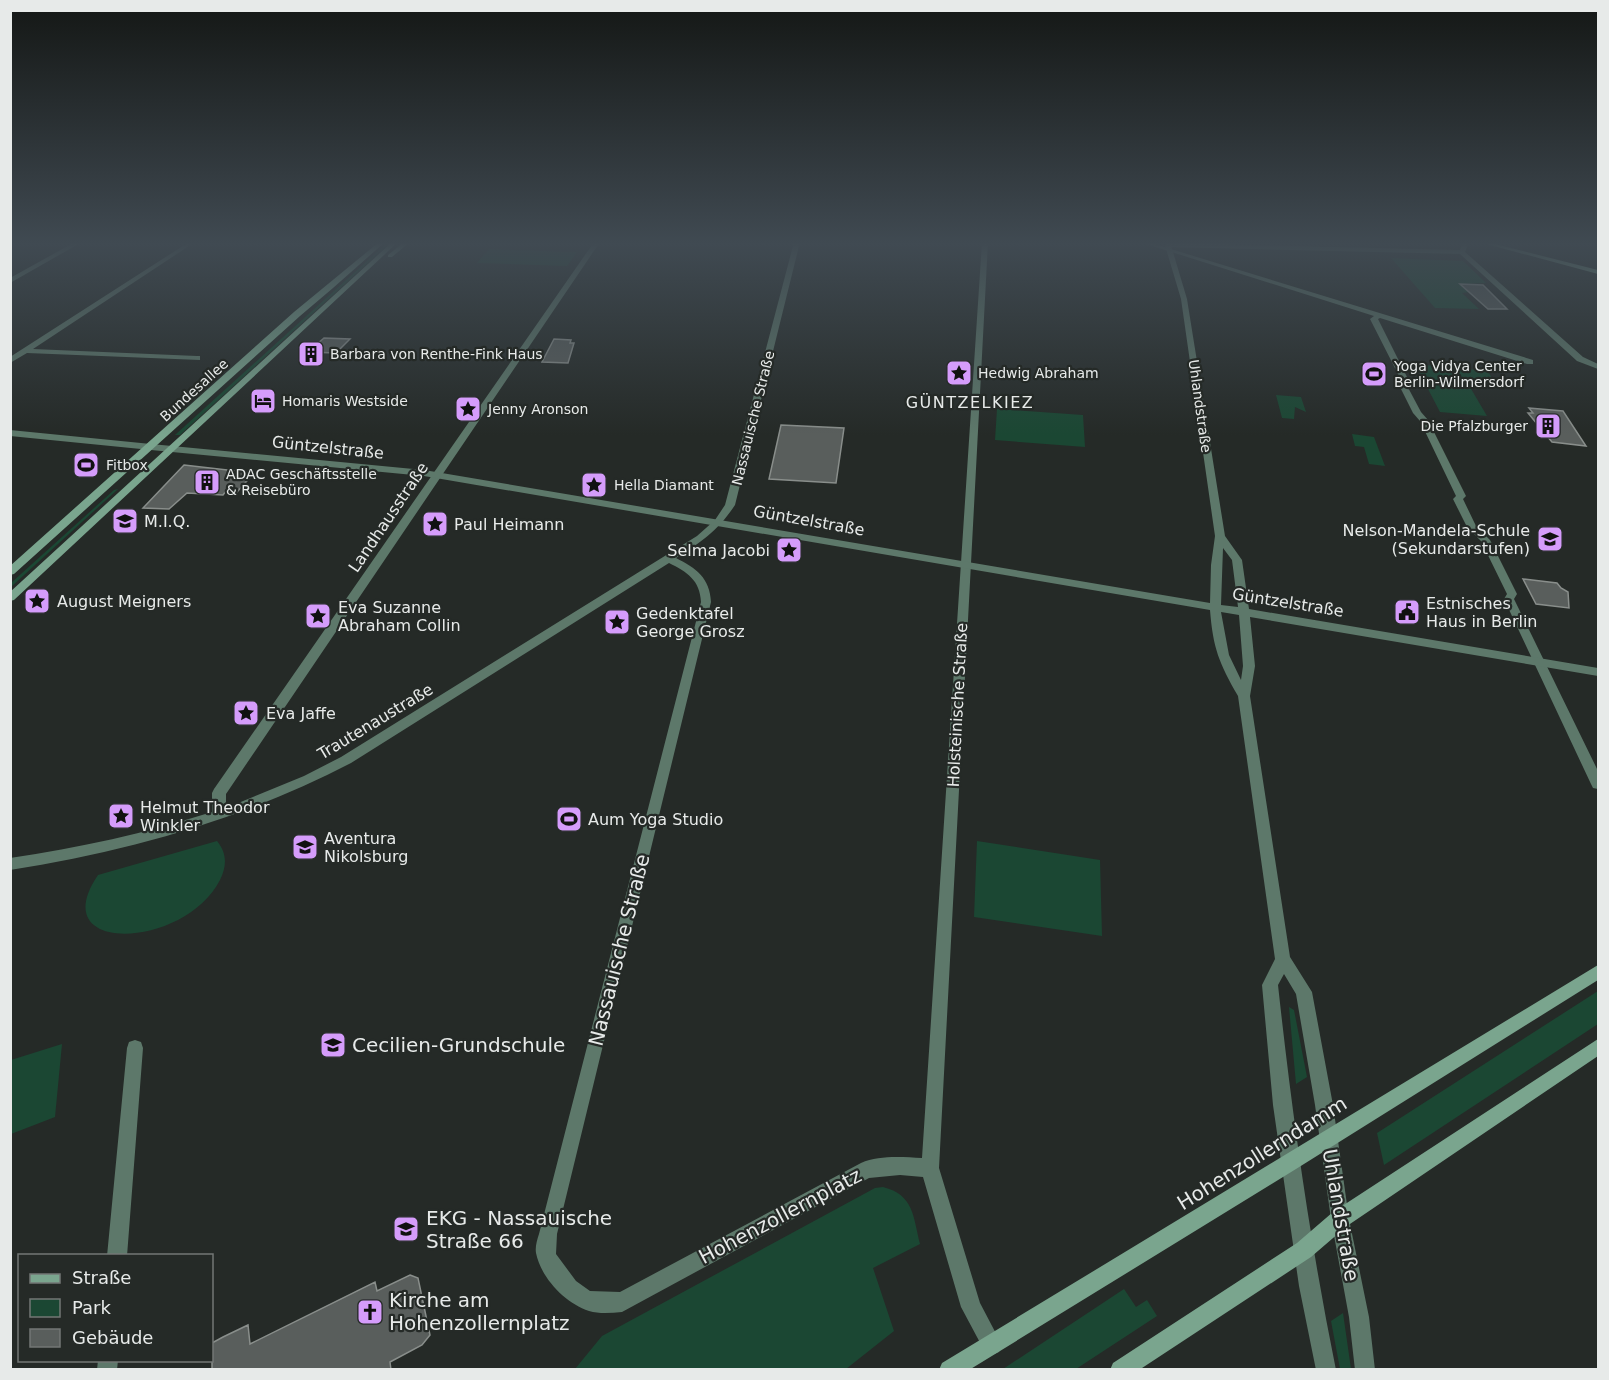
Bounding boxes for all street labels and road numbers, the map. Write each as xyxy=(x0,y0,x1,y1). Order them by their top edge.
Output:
street label: Nassauische Straße xyxy=(729,349,777,487)
street label: Bundesallee xyxy=(157,355,231,425)
street label: Uhlandstraße xyxy=(1186,358,1214,454)
street label: Güntzelstraße xyxy=(271,432,385,463)
street label: Landhausstraße xyxy=(345,459,432,576)
street label: Güntzelstraße xyxy=(752,501,866,540)
street label: Güntzelstraße xyxy=(1231,584,1345,621)
street label: Holsteinische Straße xyxy=(944,622,971,788)
street label: Trautenaustraße xyxy=(313,680,436,764)
street label: Nassauische Straße xyxy=(584,851,654,1049)
street label: Hohenzollerndamm xyxy=(1173,1091,1351,1215)
street label: Uhlandstraße xyxy=(1318,1147,1364,1283)
street label: Hohenzollernplatz xyxy=(695,1163,865,1269)

